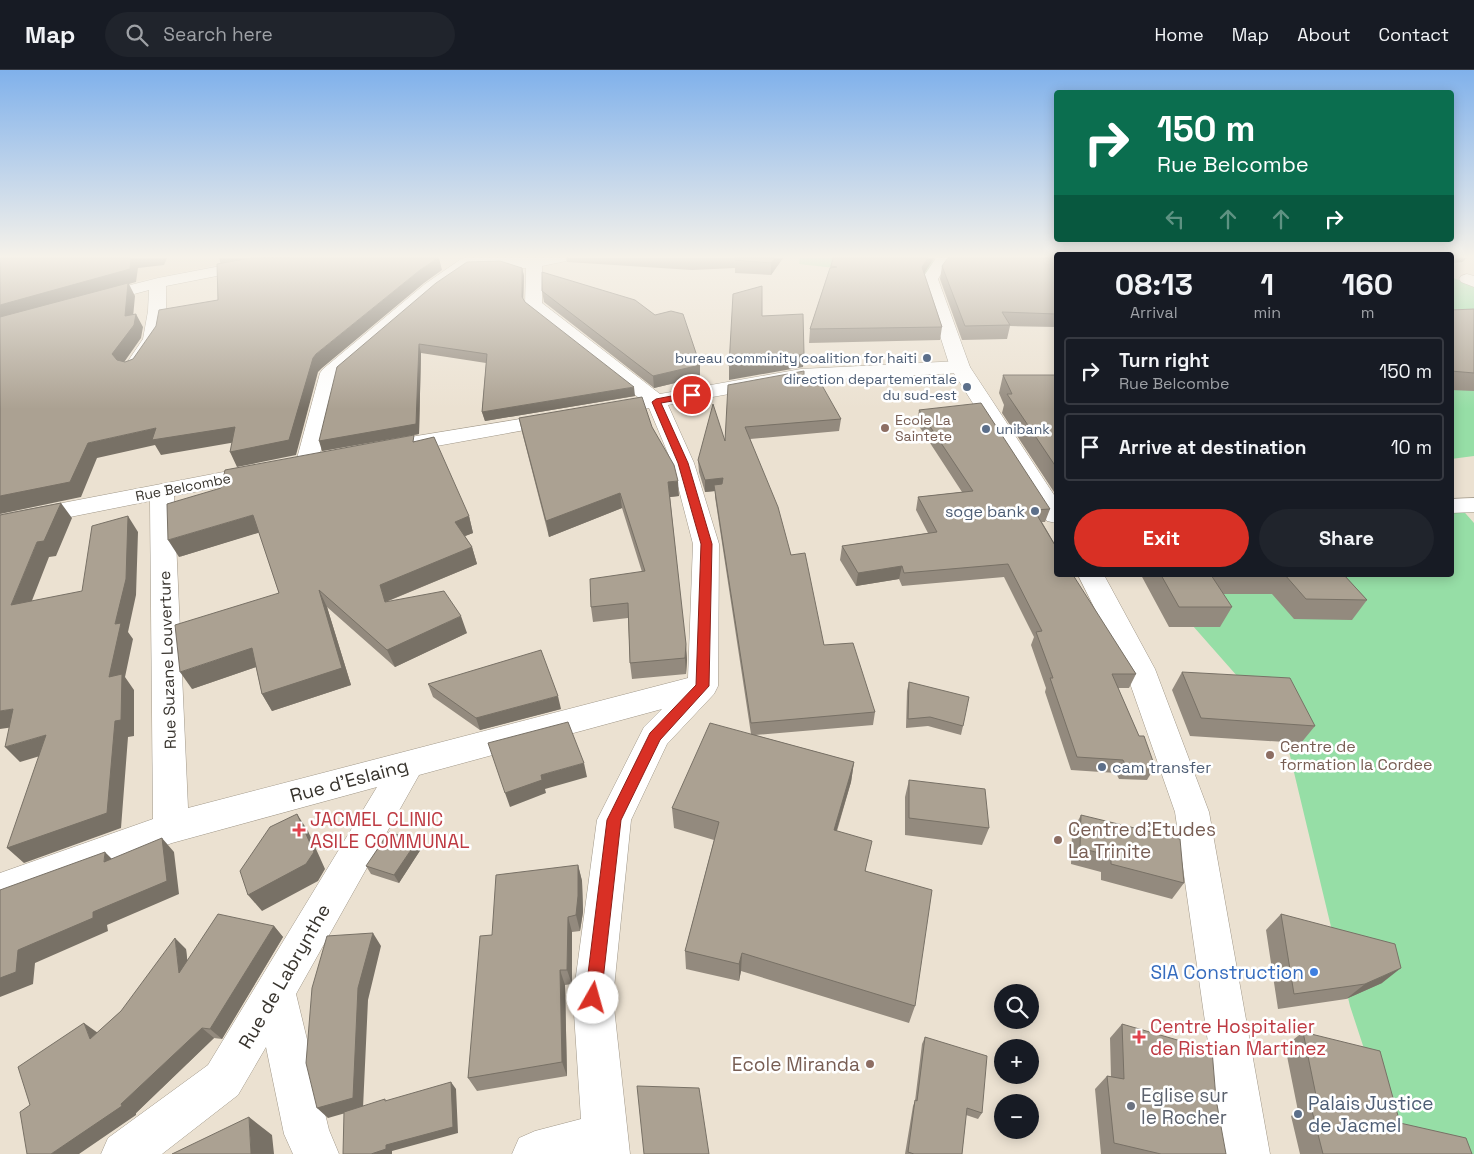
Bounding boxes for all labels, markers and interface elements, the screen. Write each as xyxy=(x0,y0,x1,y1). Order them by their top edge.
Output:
search box xyxy=(105,12,455,57)
text: Map xyxy=(25,19,75,50)
icon: search xyxy=(123,21,151,49)
text: Search here xyxy=(163,22,273,47)
text: Home xyxy=(1155,23,1204,46)
text: Map xyxy=(1232,23,1269,46)
text: About xyxy=(1297,23,1351,46)
text: Contact xyxy=(1379,23,1449,46)
text: 150 m xyxy=(1157,107,1255,151)
icon: right xyxy=(1074,110,1139,175)
text: Rue Belcombe xyxy=(1157,150,1309,178)
icon: left xyxy=(1161,205,1189,233)
icon: ahead xyxy=(1214,205,1242,233)
icon: ahead xyxy=(1267,205,1295,233)
icon: right xyxy=(1320,205,1348,233)
text: 08:13 xyxy=(1115,265,1193,304)
text: 1 xyxy=(1261,265,1274,304)
text: 160 xyxy=(1342,265,1393,304)
text: Arrival xyxy=(1130,302,1178,323)
text: min xyxy=(1254,302,1281,323)
text: m xyxy=(1361,302,1374,323)
text: Turn right xyxy=(1119,348,1209,373)
place label: bureau comminity coalition for haiti xyxy=(675,349,917,367)
marker: bureau comminity coalition for haiti xyxy=(921,352,933,364)
icon: right xyxy=(1076,357,1104,385)
text: 150 m xyxy=(1379,359,1432,384)
place label: direction departementale du sud-est xyxy=(783,370,957,404)
text: Rue Belcombe xyxy=(1119,373,1229,394)
pin xyxy=(671,374,713,416)
icon: arrive xyxy=(678,381,706,409)
marker: direction departementale du sud-est xyxy=(961,381,973,393)
place label: Ecole La Saintete xyxy=(895,411,952,445)
place label: unibank xyxy=(996,420,1050,438)
marker: Ecole La Saintete xyxy=(879,422,891,434)
marker: unibank xyxy=(980,423,992,435)
icon: arrive xyxy=(1076,433,1104,461)
text: Arrive at destination xyxy=(1119,435,1307,460)
text: 10 m xyxy=(1391,435,1432,460)
street label: Rue Belcombe xyxy=(134,469,232,505)
place label: soge bank xyxy=(945,501,1025,522)
marker: soge bank xyxy=(1029,505,1041,517)
button: Exit xyxy=(1074,509,1249,567)
button: Share xyxy=(1259,509,1434,567)
street label: Rue Suzane Louverture xyxy=(154,570,181,750)
place label: Centre de formation la Cordee xyxy=(1280,736,1433,775)
marker: Centre de formation la Cordee xyxy=(1264,749,1276,761)
street label: Rue d'Eslaing xyxy=(287,753,411,808)
place label: cam transfer xyxy=(1112,757,1211,778)
marker: cam transfer xyxy=(1096,761,1108,773)
place label: JACMEL CLINIC ASILE COMMUNAL xyxy=(310,807,470,854)
place label: Centre d'Etudes La Trinite xyxy=(1068,817,1216,864)
marker: JACMEL CLINIC ASILE COMMUNAL xyxy=(292,823,306,837)
marker: Centre d'Etudes La Trinite xyxy=(1052,834,1064,846)
street label: Rue de Labrynthe xyxy=(233,899,336,1053)
place label: SIA Construction xyxy=(1150,960,1304,985)
marker: SIA Construction xyxy=(1308,966,1320,978)
position arrow xyxy=(566,971,618,1023)
map controls xyxy=(994,984,1039,1139)
button: search xyxy=(994,984,1039,1029)
place label: Centre Hospitalier de Ristian Martinez xyxy=(1150,1014,1326,1061)
marker: Centre Hospitalier de Ristian Martinez xyxy=(1132,1030,1146,1044)
button: + xyxy=(994,1039,1039,1084)
place label: Ecole Miranda xyxy=(732,1052,860,1077)
marker: Ecole Miranda xyxy=(864,1058,876,1070)
place label: Eglise sur le Rocher xyxy=(1141,1083,1228,1130)
place label: Palais Justice de Jacmel xyxy=(1308,1091,1434,1138)
button: − xyxy=(994,1094,1039,1139)
marker: Eglise sur le Rocher xyxy=(1125,1100,1137,1112)
marker: Palais Justice de Jacmel xyxy=(1292,1108,1304,1120)

